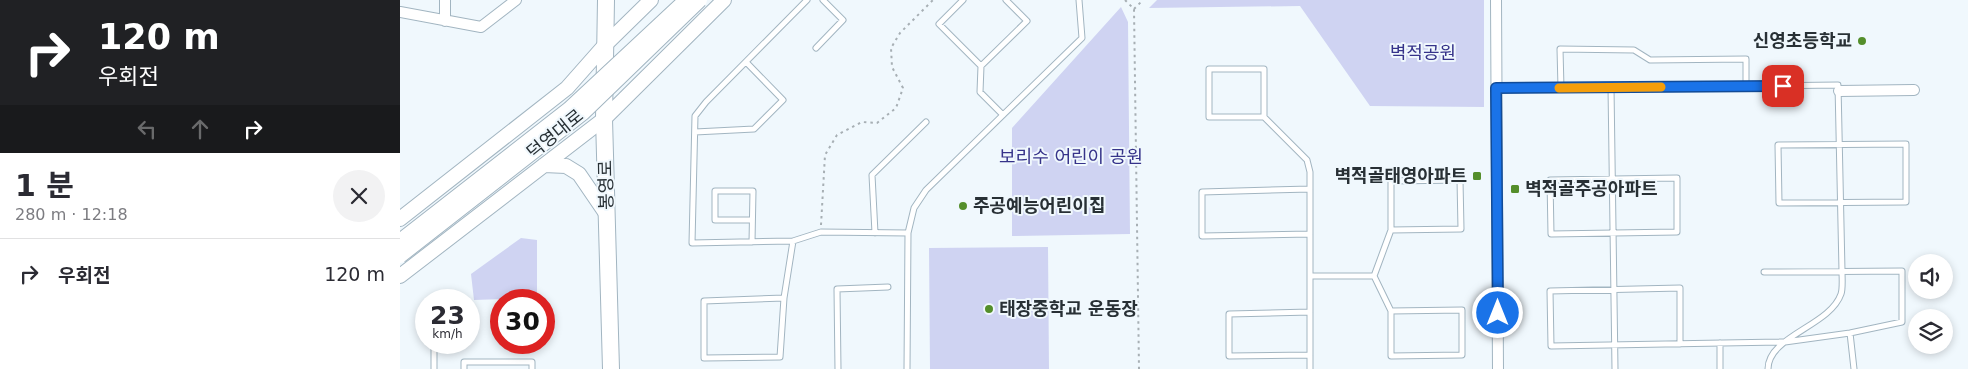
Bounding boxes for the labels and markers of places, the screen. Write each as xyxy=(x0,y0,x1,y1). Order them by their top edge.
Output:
place label: 신영초등학교 xyxy=(1753,30,1852,51)
marker: 신영초등학교 xyxy=(1856,35,1868,47)
pin xyxy=(1762,65,1804,107)
place label: 벽적골태영아파트 xyxy=(1335,165,1467,186)
marker: 벽적골태영아파트 xyxy=(1471,170,1483,182)
place label: 벽적골주공아파트 xyxy=(1525,178,1657,199)
marker: 벽적골주공아파트 xyxy=(1509,183,1521,195)
place label: 주공예능어린이집 xyxy=(973,195,1105,216)
marker: 주공예능어린이집 xyxy=(957,200,969,212)
place label: 태장중학교 운동장 xyxy=(999,298,1138,319)
marker: 태장중학교 운동장 xyxy=(983,303,995,315)

